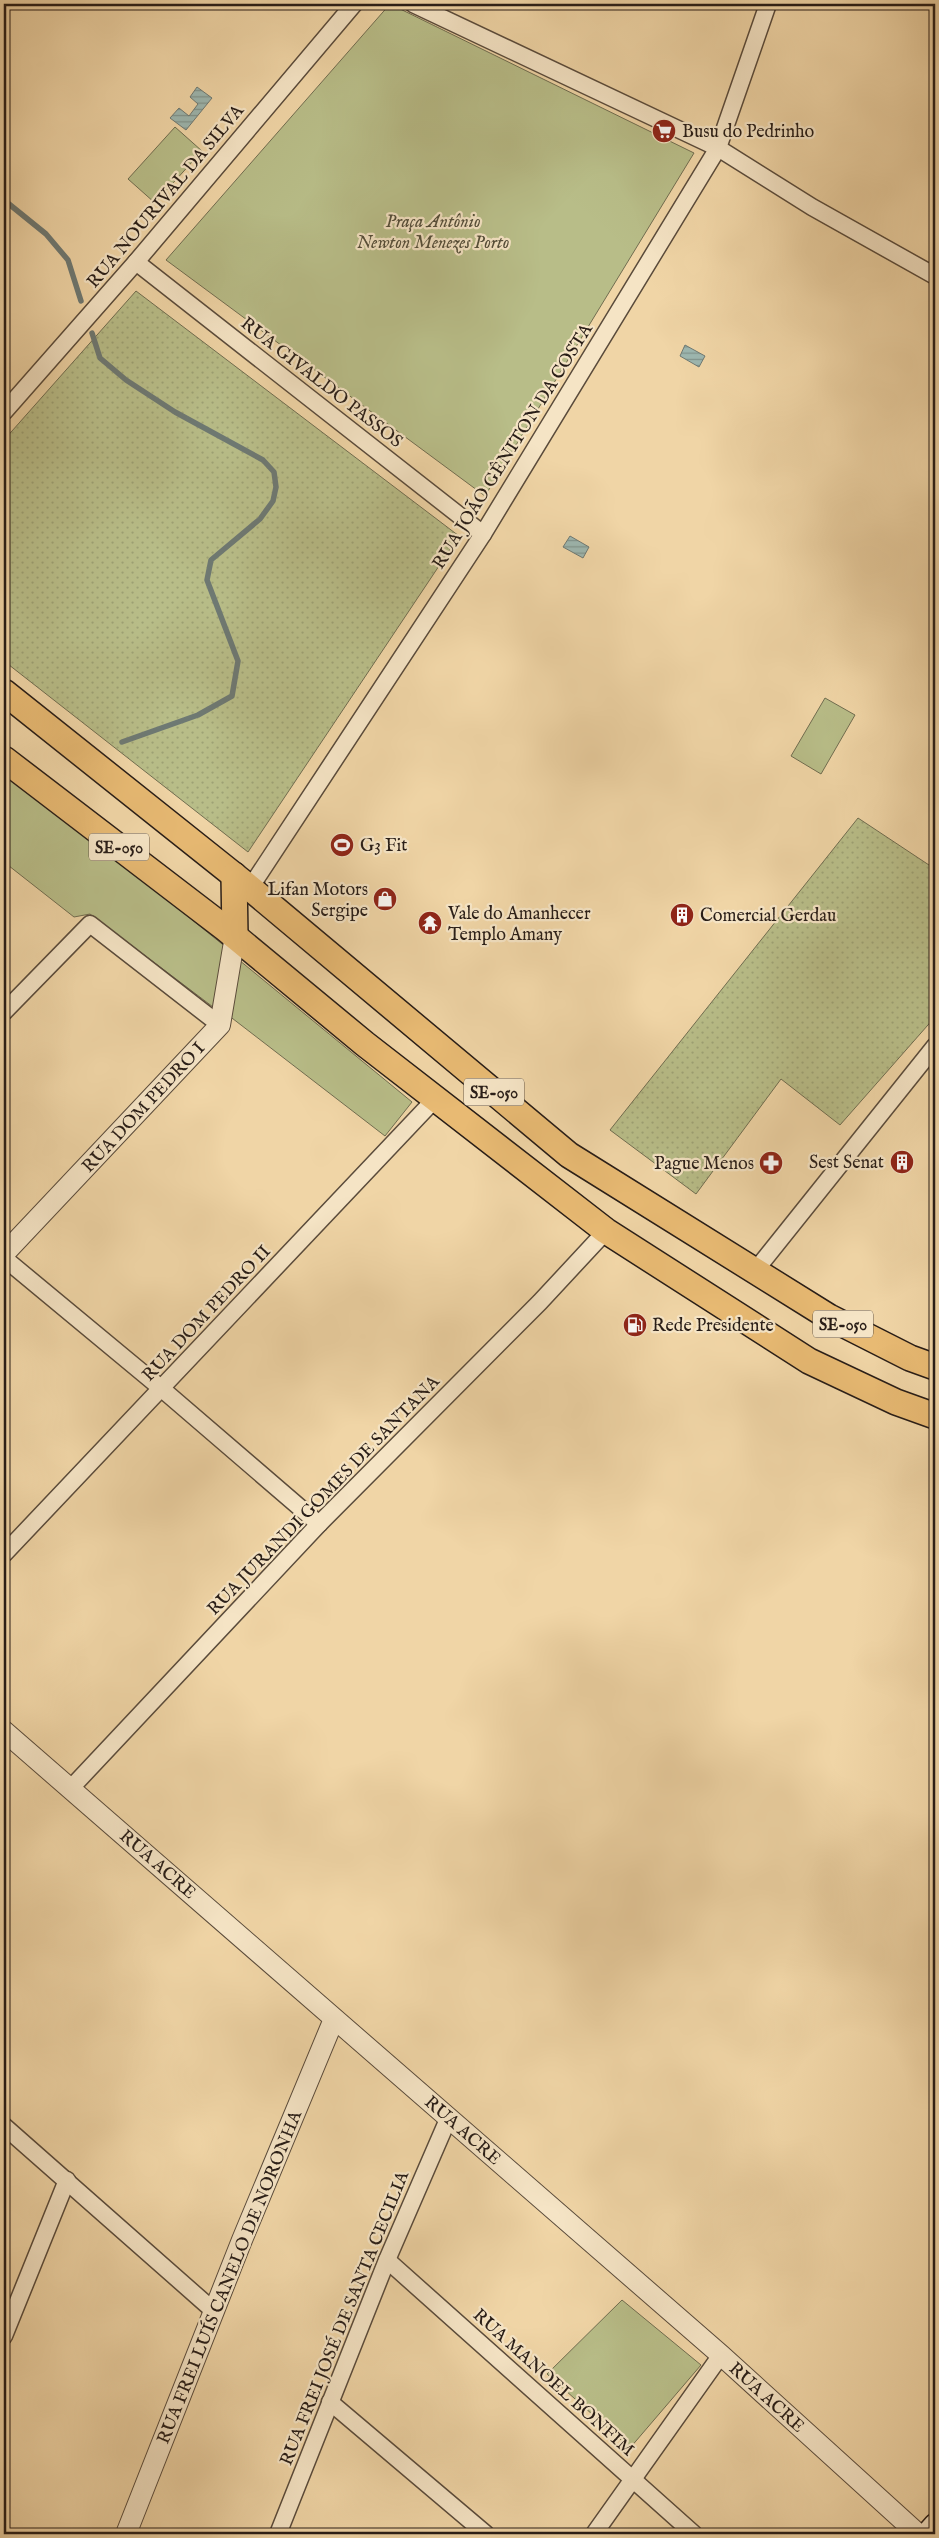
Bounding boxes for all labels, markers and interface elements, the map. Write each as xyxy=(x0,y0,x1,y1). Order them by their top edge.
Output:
street label: RUA NOURIVAL DA SILVA xyxy=(83,100,250,293)
supermarket icon: Busu do Pedrinho xyxy=(651,118,677,144)
place label: Busu do Pedrinho xyxy=(682,121,815,144)
park label: Praça Antônio Newton Menezes Porto xyxy=(357,211,509,255)
street label: RUA GIVALDO PASSOS xyxy=(235,313,407,454)
street label: RUA JOÃO GÊNITON DA COSTA xyxy=(426,318,599,574)
sports icon: G3 Fit xyxy=(329,832,355,858)
road number: SE-050 xyxy=(89,834,149,860)
place label: G3 Fit xyxy=(360,835,407,858)
place label: Lifan Motors Sergipe xyxy=(267,879,368,923)
shop icon: Lifan Motors Sergipe xyxy=(372,886,398,912)
building icon: Comercial Gerdau xyxy=(669,902,695,928)
place label: Vale do Amanhecer Templo Amany xyxy=(447,903,591,947)
place label: Comercial Gerdau xyxy=(700,905,836,928)
temple icon: Vale do Amanhecer Templo Amany xyxy=(417,910,443,936)
street label: RUA DOM PEDRO I xyxy=(78,1038,211,1178)
road number: SE-050 xyxy=(464,1078,524,1106)
building icon: Sest Senat xyxy=(889,1149,915,1175)
pharmacy icon: Pague Menos xyxy=(758,1150,784,1176)
place label: Sest Senat xyxy=(809,1152,884,1175)
place label: Pague Menos xyxy=(654,1153,754,1176)
street label: RUA DOM PEDRO II xyxy=(138,1241,277,1387)
road number: SE-050 xyxy=(813,1310,873,1338)
fuel station icon: Rede Presidente xyxy=(622,1312,648,1338)
place label: Rede Presidente xyxy=(652,1315,774,1338)
street label: RUA JURANDI GOMES DE SANTANA xyxy=(203,1371,446,1621)
street label: RUA ACRE xyxy=(114,1825,200,1905)
street label: RUA ACRE xyxy=(419,2091,505,2171)
street label: RUA FREI LUÍS CANELO DE NORONHA xyxy=(151,2106,308,2448)
street label: RUA FREI JOSÉ DE SANTA CECILIA xyxy=(274,2167,415,2469)
street label: RUA MANOEL BONFIM xyxy=(467,2304,639,2462)
street label: RUA ACRE xyxy=(723,2358,809,2438)

